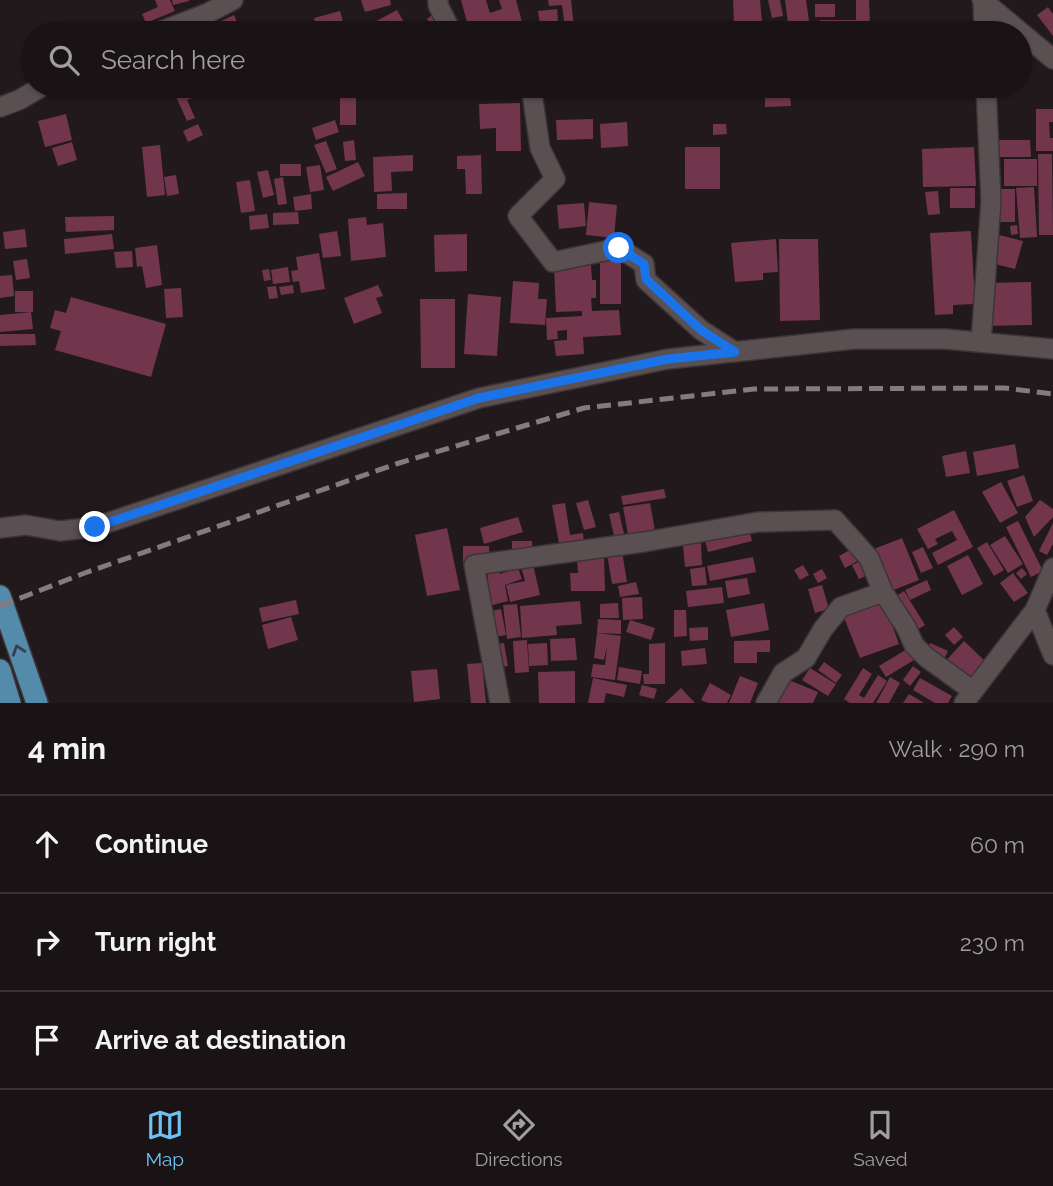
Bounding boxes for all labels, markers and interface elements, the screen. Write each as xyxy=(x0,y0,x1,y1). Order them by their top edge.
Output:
search box xyxy=(21,21,1032,98)
icon: search xyxy=(45,41,83,79)
text: Search here xyxy=(101,45,245,75)
route start xyxy=(603,232,634,263)
route end xyxy=(79,511,110,542)
one-way arrow xyxy=(12,644,26,656)
text: 4 min xyxy=(28,731,106,766)
text: Walk · 290 m xyxy=(889,735,1025,762)
icon: ahead xyxy=(28,825,66,863)
text: Continue xyxy=(95,829,208,859)
text: 60 m xyxy=(970,831,1025,858)
icon: right xyxy=(28,923,66,961)
text: Turn right xyxy=(95,927,216,957)
text: 230 m xyxy=(960,929,1025,956)
icon: arrive xyxy=(28,1021,66,1059)
text: Arrive at destination xyxy=(95,1025,346,1055)
tab: Map xyxy=(145,1106,184,1170)
tab: Directions xyxy=(475,1106,563,1170)
tab: Saved xyxy=(853,1106,908,1170)

